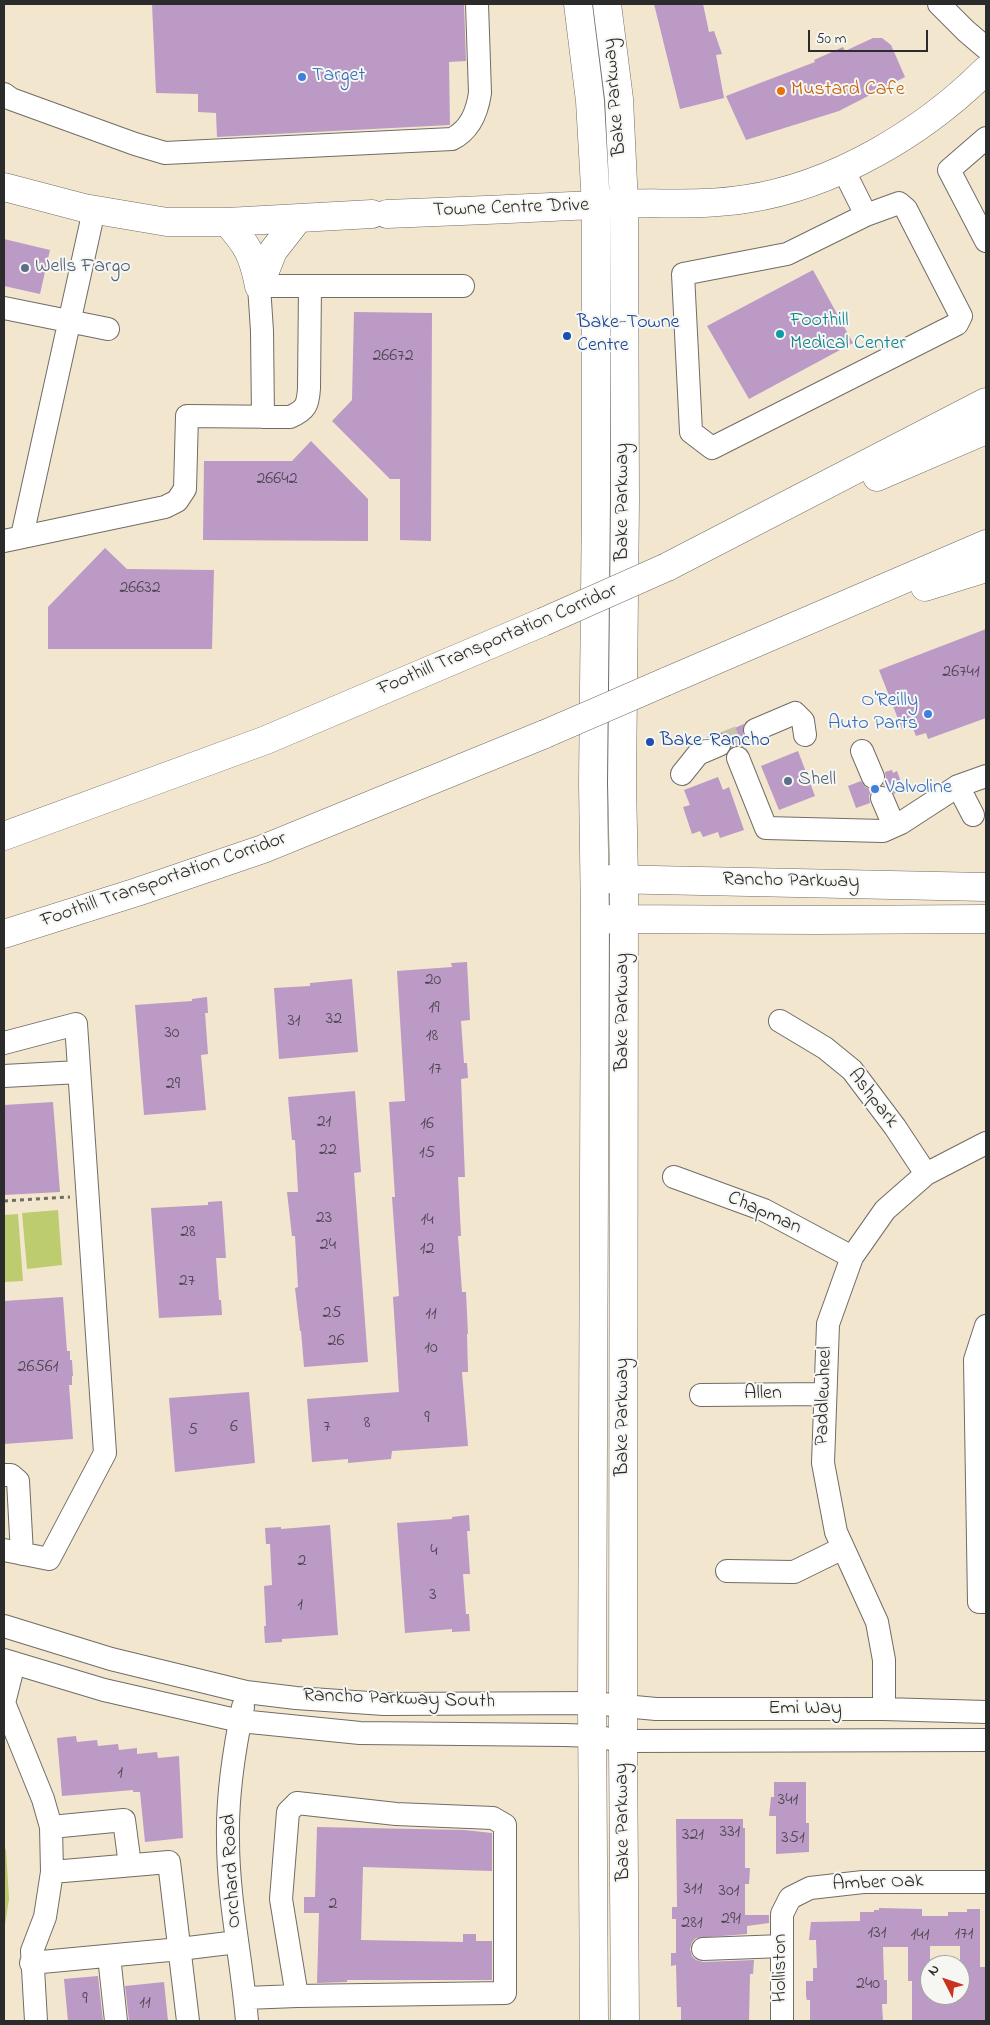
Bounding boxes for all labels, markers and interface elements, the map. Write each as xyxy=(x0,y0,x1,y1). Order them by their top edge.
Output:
scale bar xyxy=(810,20,930,52)
text: 50 m xyxy=(816,28,846,50)
street label: Bake Parkway xyxy=(599,37,633,157)
place label: Target xyxy=(312,65,365,89)
marker: Target xyxy=(296,71,308,83)
place label: Mustard Cafe xyxy=(791,79,905,103)
marker: Mustard Cafe xyxy=(775,85,787,97)
street label: Towne Centre Drive xyxy=(432,194,590,224)
place label: Wells Fargo xyxy=(35,256,131,280)
marker: Wells Fargo xyxy=(19,262,31,274)
place label: Foothill Medical Center xyxy=(790,310,906,357)
place label: Bake-Towne Centre xyxy=(577,312,679,359)
marker: Foothill Medical Center xyxy=(774,328,786,340)
marker: Bake-Towne Centre xyxy=(561,330,573,342)
house number: 26672 xyxy=(372,346,414,368)
street label: Bake Parkway xyxy=(612,443,636,561)
house number: 26642 xyxy=(256,469,298,491)
house number: 26632 xyxy=(119,578,161,600)
street label: Foothill Transportation Corridor xyxy=(375,580,621,702)
house number: 26741 xyxy=(942,662,980,684)
place label: O'Reilly Auto Parts xyxy=(828,690,918,737)
marker: O'Reilly Auto Parts xyxy=(922,708,934,720)
place label: Bake-Rancho xyxy=(660,730,770,754)
marker: Bake-Rancho xyxy=(644,736,656,748)
place label: Shell xyxy=(798,769,836,793)
marker: Shell xyxy=(782,775,794,787)
place label: Valvoline xyxy=(885,777,952,801)
marker: Valvoline xyxy=(869,783,881,795)
street label: Foothill Transportation Corridor xyxy=(38,828,290,934)
street label: Rancho Parkway xyxy=(722,869,860,895)
street label: Bake Parkway xyxy=(612,953,636,1071)
house number: 20 xyxy=(425,970,441,992)
house number: 19 xyxy=(428,998,440,1020)
house number: 32 xyxy=(326,1009,342,1031)
house number: 31 xyxy=(287,1011,301,1033)
house number: 30 xyxy=(164,1023,180,1045)
house number: 18 xyxy=(426,1026,438,1048)
house number: 17 xyxy=(428,1059,442,1081)
street label: Ashpark xyxy=(841,1065,903,1133)
house number: 29 xyxy=(166,1074,180,1096)
house number: 21 xyxy=(317,1112,331,1134)
house number: 16 xyxy=(420,1114,434,1136)
house number: 22 xyxy=(319,1140,337,1162)
house number: 15 xyxy=(419,1143,435,1165)
street label: Chapman xyxy=(723,1187,805,1241)
house number: 23 xyxy=(316,1208,332,1230)
house number: 14 xyxy=(420,1210,434,1232)
house number: 28 xyxy=(180,1222,196,1244)
house number: 24 xyxy=(320,1235,336,1257)
house number: 12 xyxy=(420,1239,434,1261)
house number: 27 xyxy=(179,1271,195,1293)
house number: 25 xyxy=(322,1303,342,1325)
house number: 11 xyxy=(425,1304,437,1326)
house number: 26 xyxy=(328,1331,344,1353)
house number: 10 xyxy=(424,1338,438,1360)
street label: Paddlewheel xyxy=(811,1346,839,1446)
house number: 26561 xyxy=(18,1357,58,1379)
street label: Bake Parkway xyxy=(612,1358,636,1476)
street label: Allen xyxy=(744,1383,782,1407)
house number: 9 xyxy=(424,1408,430,1430)
house number: 8 xyxy=(364,1413,370,1435)
house number: 6 xyxy=(230,1417,238,1439)
house number: 7 xyxy=(323,1417,331,1439)
house number: 5 xyxy=(188,1420,198,1442)
house number: 4 xyxy=(430,1541,438,1563)
house number: 2 xyxy=(298,1551,306,1573)
house number: 3 xyxy=(429,1585,437,1607)
house number: 1 xyxy=(297,1595,303,1617)
street label: Rancho Parkway South xyxy=(302,1685,496,1715)
street label: Emi Way xyxy=(768,1698,842,1722)
house number: 1 xyxy=(117,1763,123,1785)
street label: Bake Parkway xyxy=(611,1763,637,1881)
house number: 341 xyxy=(778,1790,798,1812)
street label: Orchard Road xyxy=(218,1813,248,1929)
house number: 331 xyxy=(720,1822,740,1844)
house number: 321 xyxy=(682,1825,704,1847)
house number: 351 xyxy=(781,1828,805,1850)
street label: Amber Oak xyxy=(832,1870,924,1898)
house number: 311 xyxy=(684,1879,702,1901)
house number: 301 xyxy=(719,1881,739,1903)
house number: 2 xyxy=(329,1894,337,1916)
house number: 291 xyxy=(721,1909,741,1931)
house number: 281 xyxy=(681,1913,703,1935)
house number: 131 xyxy=(868,1923,886,1945)
house number: 171 xyxy=(955,1924,973,1946)
house number: 141 xyxy=(911,1925,929,1947)
street label: Holliston xyxy=(770,1934,794,2002)
north arrow xyxy=(920,1955,970,2005)
text: N xyxy=(923,1960,945,1981)
house number: 240 xyxy=(856,1974,880,1996)
house number: 9 xyxy=(82,1989,88,2011)
house number: 11 xyxy=(139,1993,151,2015)

